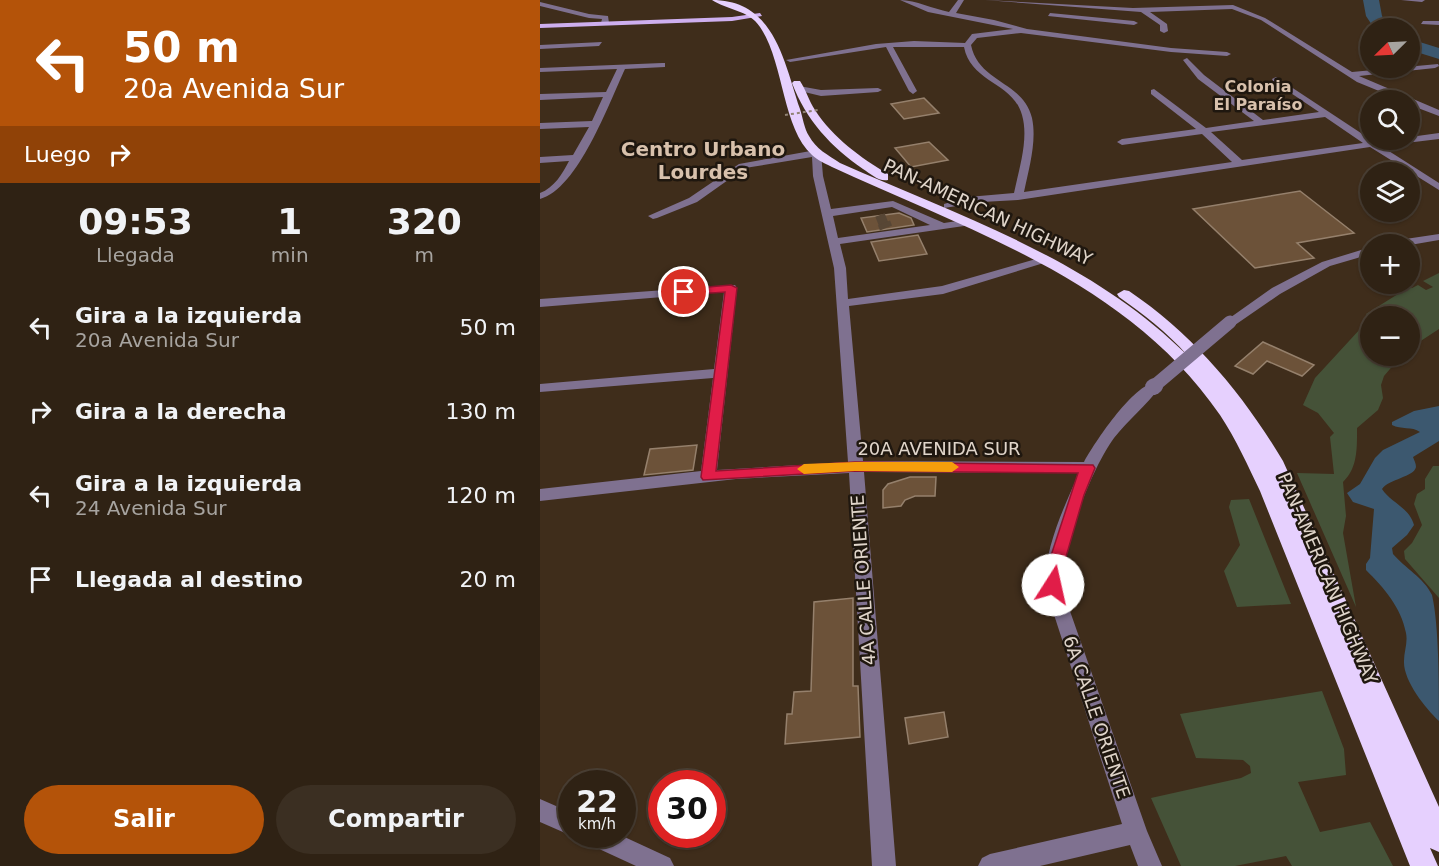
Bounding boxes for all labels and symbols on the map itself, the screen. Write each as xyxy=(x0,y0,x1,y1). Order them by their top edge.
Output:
north arrow xyxy=(1360,18,1420,78)
district label: Colonia El Paraíso xyxy=(1214,77,1302,114)
district label: Centro Urbano Lourdes xyxy=(621,137,785,184)
street label: PAN-AMERICAN HIGHWAY xyxy=(880,154,1097,270)
pin xyxy=(658,266,709,317)
street label: 20A AVENIDA SUR xyxy=(857,438,1021,459)
street label: PAN-AMERICAN HIGHWAY xyxy=(1274,469,1383,688)
street label: 4A CALLE ORIENTE xyxy=(847,494,879,666)
position arrow xyxy=(1021,553,1085,617)
street label: 6A CALLE ORIENTE xyxy=(1059,633,1135,801)
speed limit sign: 30 xyxy=(648,770,726,848)

